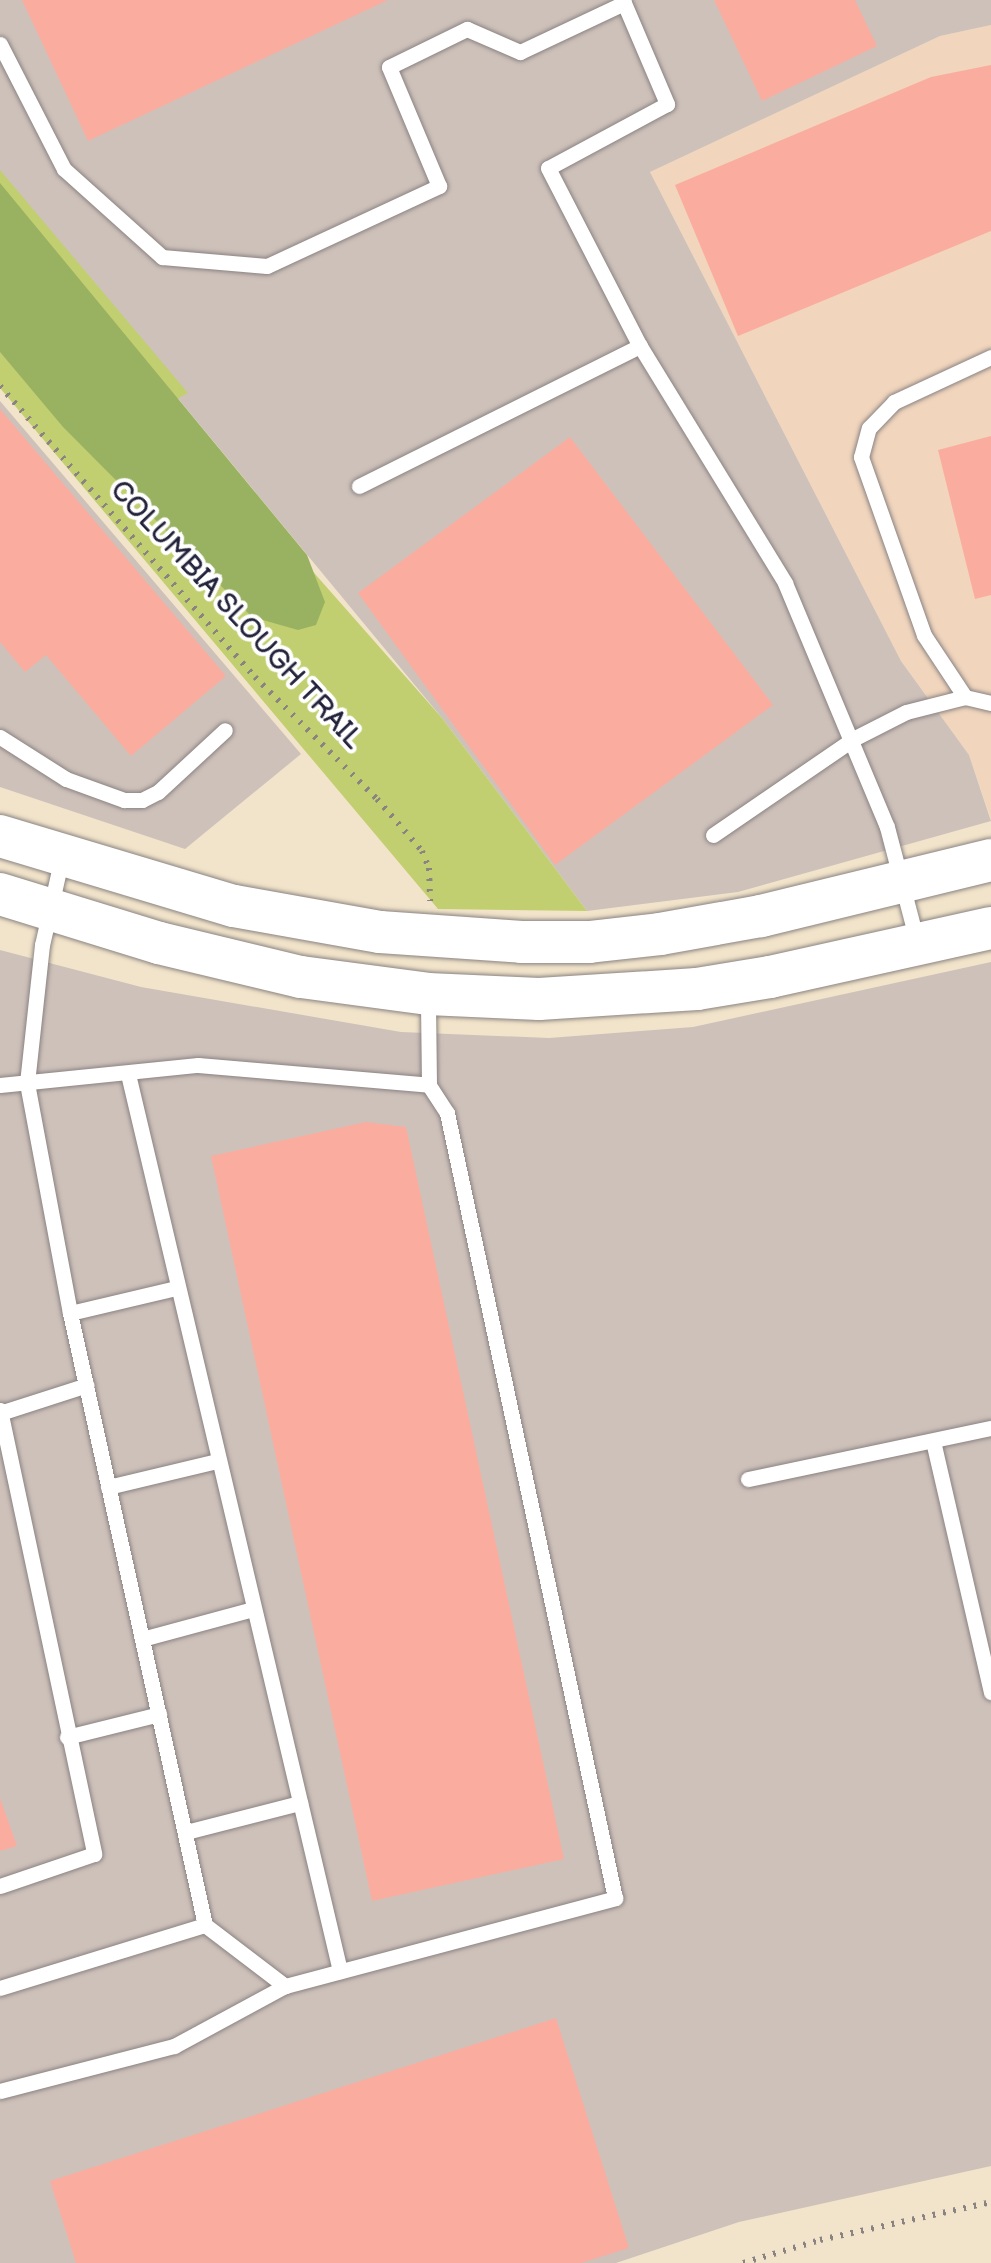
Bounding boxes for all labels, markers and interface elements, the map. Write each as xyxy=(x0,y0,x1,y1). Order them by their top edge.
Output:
street label: COLUMBIA SLOUGH TRAIL xyxy=(102,473,370,757)

